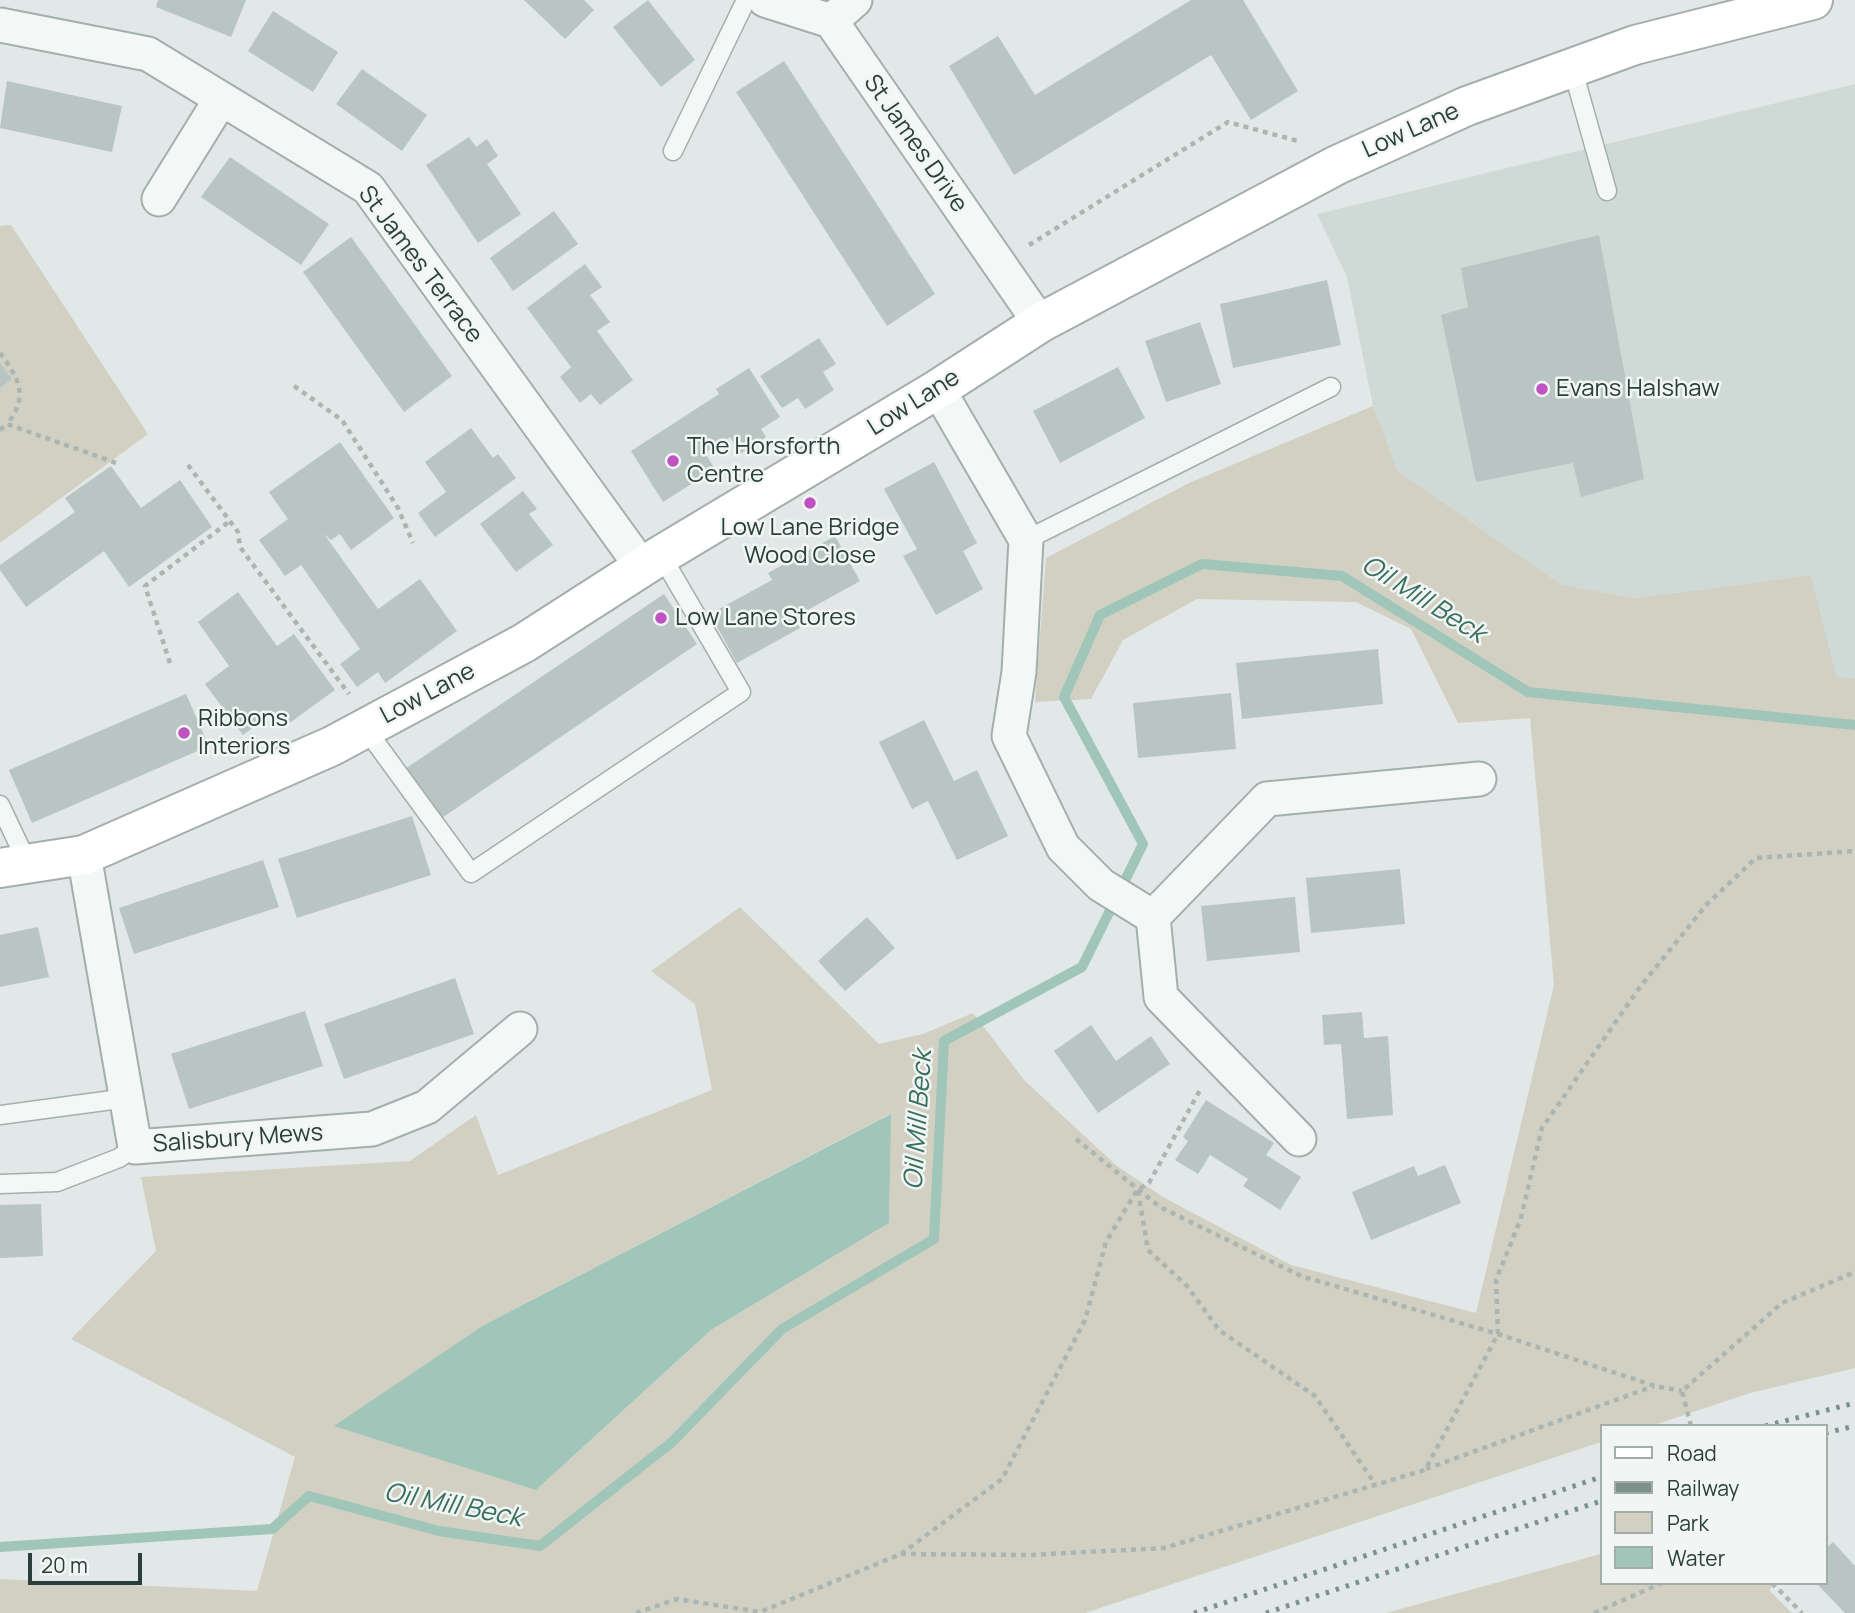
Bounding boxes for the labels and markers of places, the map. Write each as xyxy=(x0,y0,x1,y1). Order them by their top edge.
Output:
place label: Evans Halshaw xyxy=(1556,375,1720,403)
marker: Evans Halshaw xyxy=(1534,381,1550,397)
place label: The Horsforth Centre xyxy=(687,433,841,489)
marker: The Horsforth Centre xyxy=(665,453,681,469)
marker: Low Lane Bridge Wood Close xyxy=(802,495,818,511)
place label: Low Lane Bridge Wood Close xyxy=(720,514,900,570)
place label: Low Lane Stores xyxy=(675,604,856,632)
marker: Low Lane Stores xyxy=(653,610,669,626)
place label: Ribbons Interiors xyxy=(198,705,290,761)
marker: Ribbons Interiors xyxy=(176,725,192,741)

